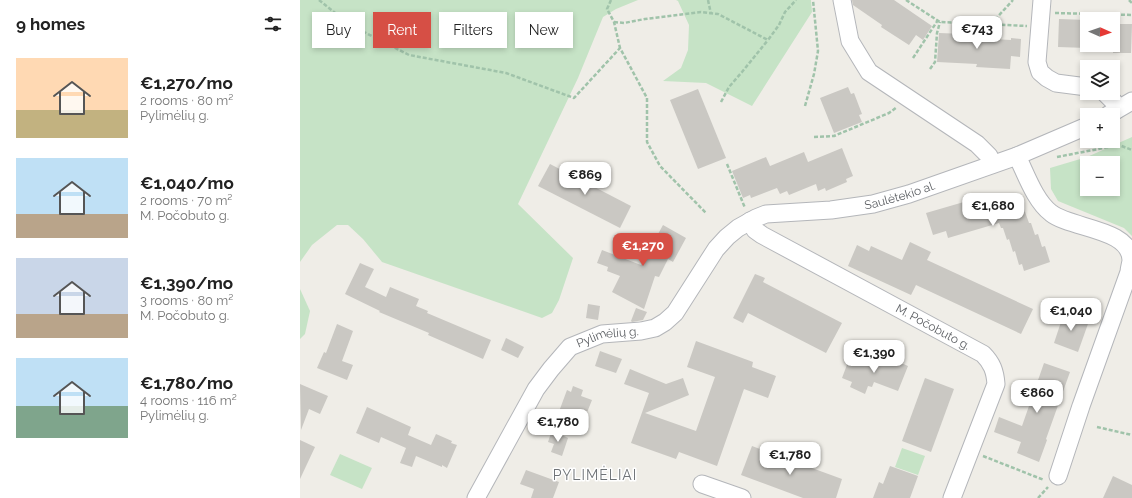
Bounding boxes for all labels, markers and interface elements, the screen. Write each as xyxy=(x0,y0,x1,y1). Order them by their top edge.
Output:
chip: Buy xyxy=(312,12,365,48)
chip: Rent xyxy=(373,12,431,48)
chip: Filters xyxy=(439,12,507,48)
chip: New xyxy=(515,12,573,48)
north arrow xyxy=(1080,12,1120,52)
map controls xyxy=(1080,12,1120,196)
icon: filters xyxy=(262,13,284,35)
text: 9 homes xyxy=(16,14,85,34)
pin: €743 xyxy=(953,16,1001,50)
text: €743 xyxy=(961,21,993,36)
button: layers xyxy=(1080,60,1120,100)
text: €1,270/mo xyxy=(140,73,233,93)
icon: home xyxy=(48,74,96,122)
text: 2 rooms · 80 m² xyxy=(140,93,233,108)
text: Pylimėlių g. xyxy=(140,108,209,123)
button: + xyxy=(1080,108,1120,148)
button: − xyxy=(1080,156,1120,196)
pin: €869 xyxy=(561,162,609,196)
text: €869 xyxy=(568,167,602,182)
text: €1,040/mo xyxy=(140,173,234,193)
icon: home xyxy=(48,174,96,222)
street label: Saulėtekio al. xyxy=(863,178,937,212)
text: 2 rooms · 70 m² xyxy=(140,193,232,208)
pin: €1,680 xyxy=(960,193,1026,227)
text: €1,680 xyxy=(971,198,1015,213)
text: M. Počobuto g. xyxy=(140,208,229,223)
pin: €1,270 xyxy=(610,233,676,267)
text: €1,270 xyxy=(622,238,664,253)
text: €1,390/mo xyxy=(140,273,233,293)
icon: home xyxy=(48,274,96,322)
text: 3 rooms · 80 m² xyxy=(140,293,233,308)
pin: €1,040 xyxy=(1038,298,1104,332)
street label: M. Počobuto g. xyxy=(893,301,973,353)
text: €1,040 xyxy=(1049,303,1093,318)
text: M. Počobuto g. xyxy=(140,308,229,323)
street label: Pylimėlių g. xyxy=(574,324,639,351)
pin: €1,390 xyxy=(841,340,907,374)
text: €1,390 xyxy=(853,345,895,360)
text: €1,780/mo xyxy=(140,373,233,393)
icon: home xyxy=(48,374,96,422)
pin: €860 xyxy=(1013,380,1061,414)
text: €860 xyxy=(1020,385,1054,400)
text: 4 rooms · 116 m² xyxy=(140,393,237,408)
text: Pylimėlių g. xyxy=(140,408,209,423)
pin: €1,780 xyxy=(525,409,591,443)
text: €1,780 xyxy=(537,414,579,429)
pin: €1,780 xyxy=(757,442,823,476)
text: €1,780 xyxy=(769,447,811,462)
district label: PYLIMĖLIAI xyxy=(553,465,637,483)

